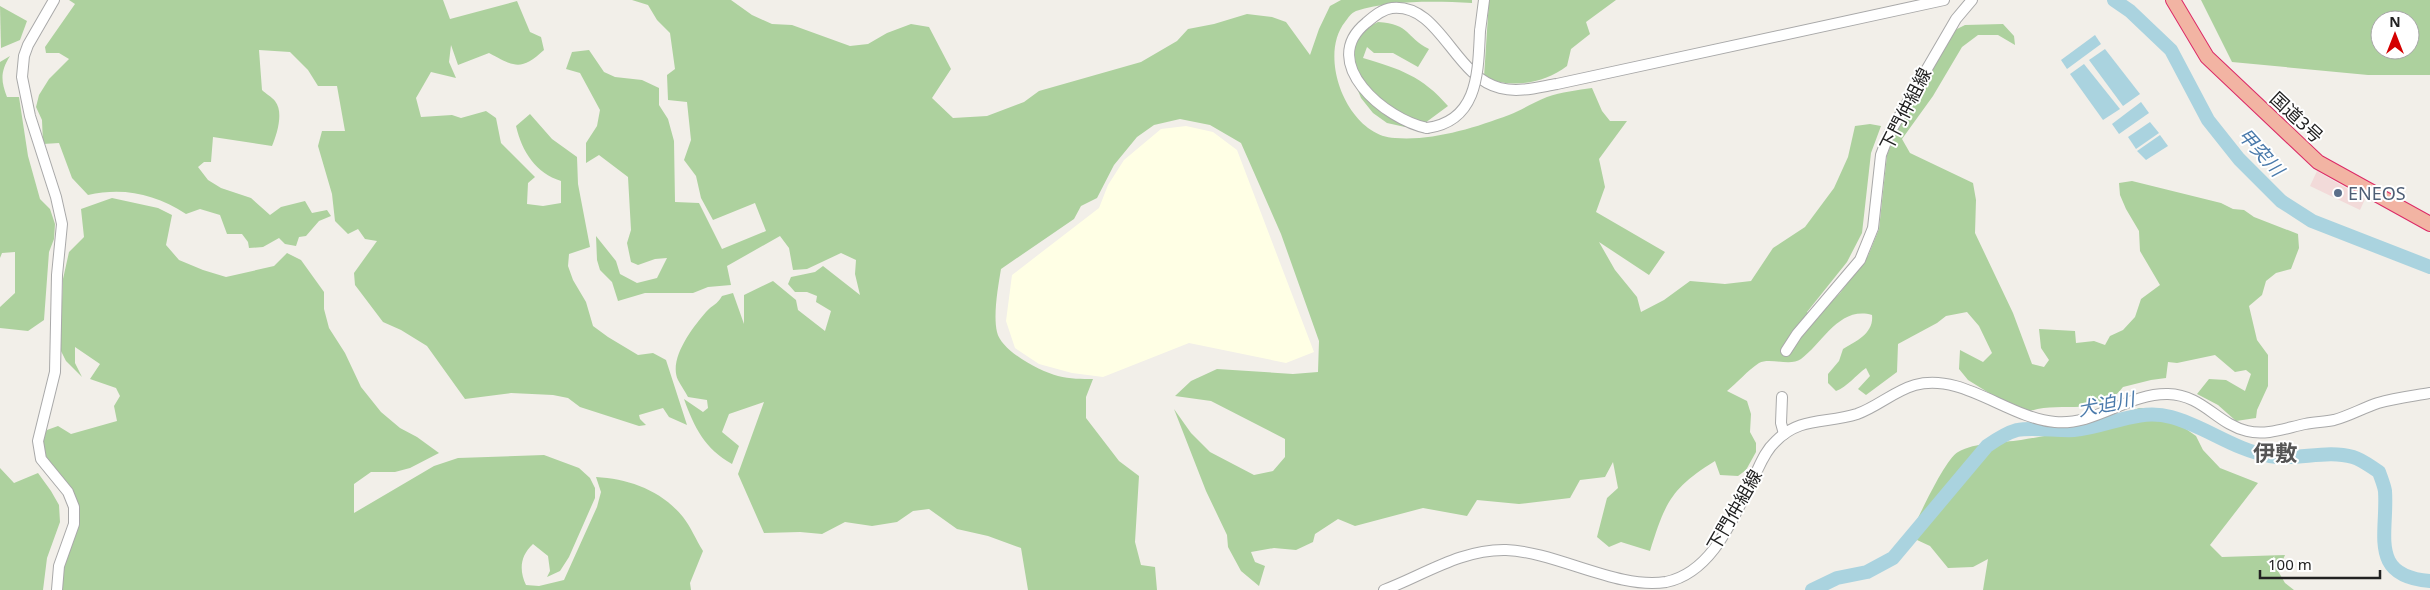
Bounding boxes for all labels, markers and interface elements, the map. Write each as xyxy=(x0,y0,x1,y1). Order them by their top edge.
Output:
north arrow xyxy=(2370,10,2420,60)
text: N xyxy=(2389,12,2401,31)
street label: 下門仲組線 xyxy=(1874,63,1936,155)
street label: 国道3号 xyxy=(2265,86,2329,148)
water label: 甲突川 xyxy=(2232,122,2291,183)
place label: ENEOS xyxy=(2348,181,2406,205)
marker: ENEOS xyxy=(2332,187,2344,199)
water label: 犬迫川 xyxy=(2076,385,2138,422)
district label: 伊敷 xyxy=(2253,437,2297,467)
street label: 下門仲組線 xyxy=(1701,465,1767,555)
scale bar xyxy=(2260,548,2380,580)
text: 100 m xyxy=(2268,554,2312,574)

